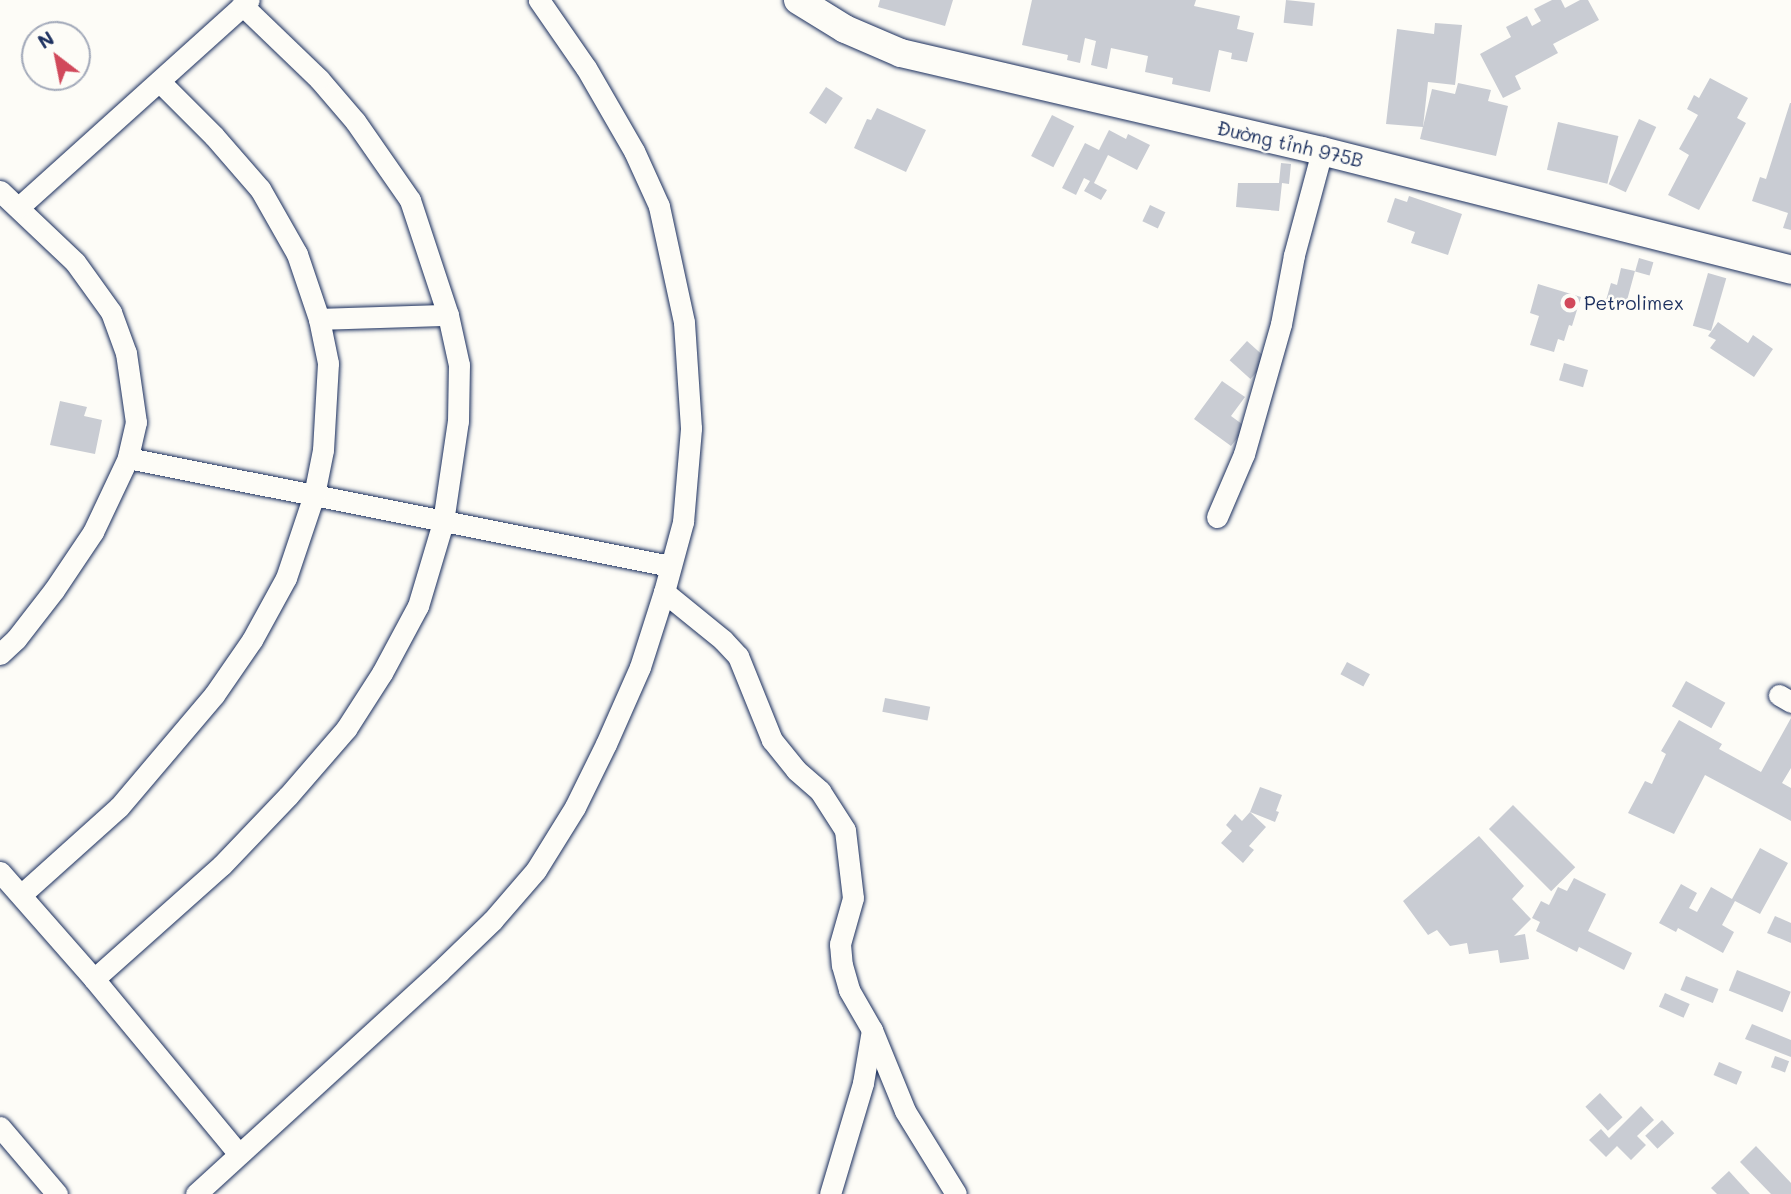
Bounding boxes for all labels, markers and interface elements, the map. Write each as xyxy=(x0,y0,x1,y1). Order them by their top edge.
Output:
north arrow xyxy=(21,21,91,91)
text: N xyxy=(33,25,58,54)
street label: Đường tỉnh 975B xyxy=(1215,116,1365,172)
place label: Petrolimex xyxy=(1584,292,1684,314)
marker: Petrolimex xyxy=(1562,295,1578,311)

